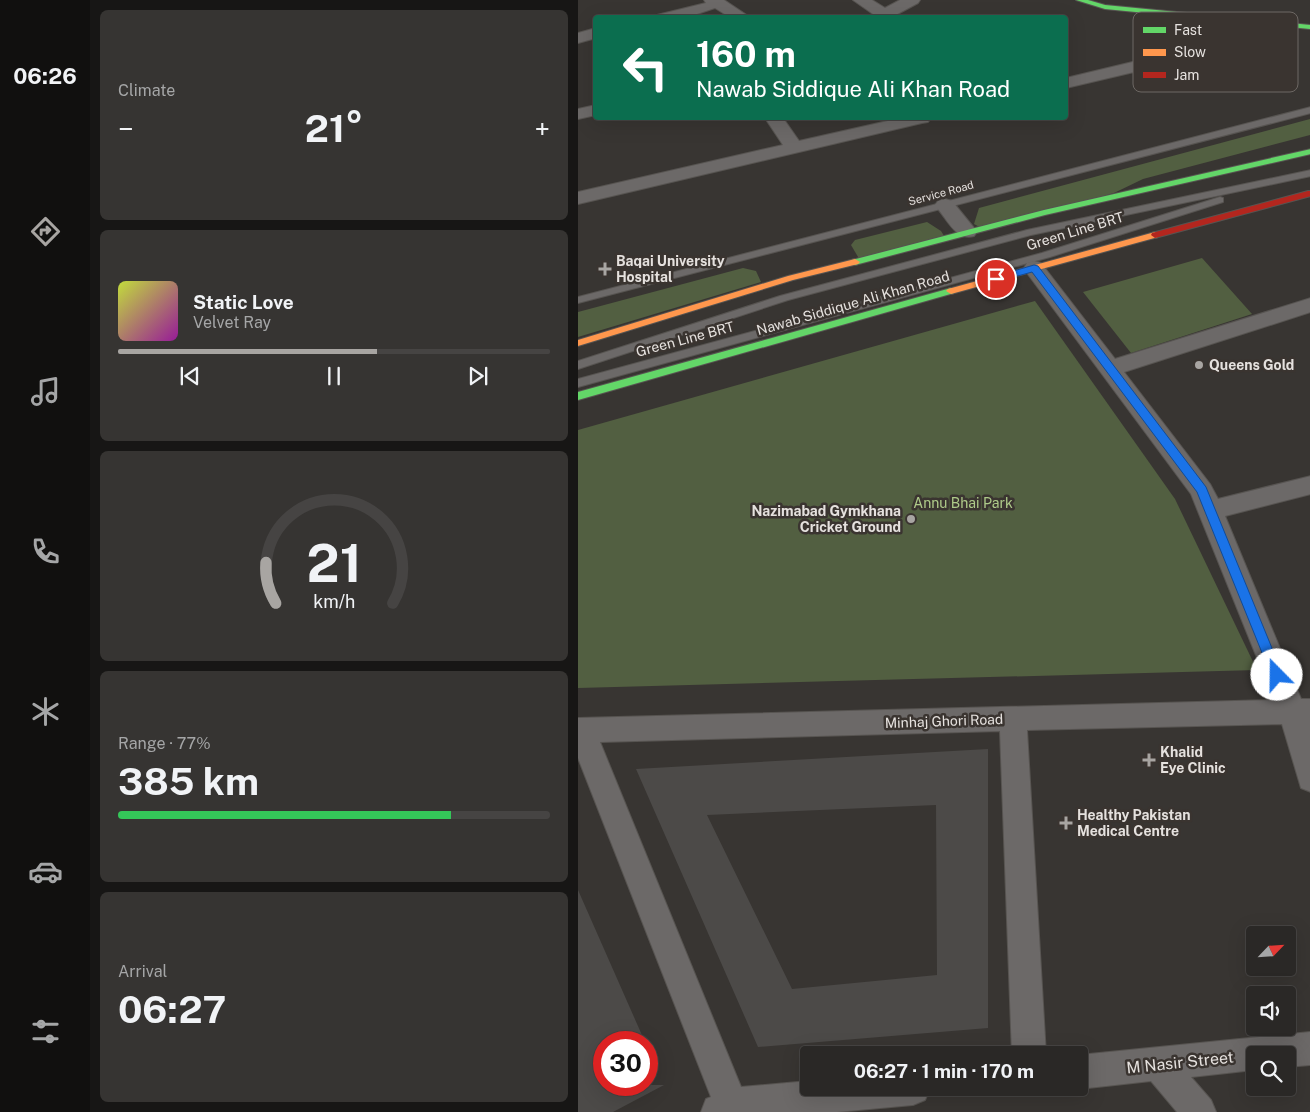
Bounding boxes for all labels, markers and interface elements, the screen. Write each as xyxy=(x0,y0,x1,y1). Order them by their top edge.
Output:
legend xyxy=(1133,12,1298,92)
text: Fast xyxy=(1174,22,1202,38)
text: 160 m xyxy=(696,34,796,75)
icon: left xyxy=(613,35,678,100)
text: Slow xyxy=(1174,44,1206,60)
text: 06:26 xyxy=(13,63,77,89)
text: Jam xyxy=(1174,67,1199,83)
text: Nawab Siddique Ali Khan Road xyxy=(696,76,1010,102)
text: Climate xyxy=(118,81,175,100)
text: 21° xyxy=(305,106,363,151)
text: − xyxy=(118,112,134,145)
text: + xyxy=(534,112,550,145)
street label: Service Road xyxy=(907,179,975,207)
street label: Green Line BRT xyxy=(1024,209,1126,253)
icon: directions xyxy=(28,214,63,249)
place label: Baqai University Hospital xyxy=(616,253,725,285)
pin xyxy=(975,258,1017,300)
marker: Baqai University Hospital xyxy=(598,262,612,276)
icon: arrive xyxy=(982,265,1010,293)
street label: Nawab Siddique Ali Khan Road xyxy=(755,268,951,338)
text: Static Love xyxy=(193,291,294,313)
text: Velvet Ray xyxy=(193,313,271,332)
street label: Green Line BRT xyxy=(634,318,736,360)
place label: Queens Gold xyxy=(1209,357,1294,373)
marker: Queens Gold xyxy=(1193,359,1205,371)
icon: previous xyxy=(176,362,204,390)
icon: pause xyxy=(320,362,348,390)
icon: next xyxy=(464,362,492,390)
icon: music xyxy=(28,374,63,409)
park label: Annu Bhai Park xyxy=(913,495,1013,511)
place label: Nazimabad Gymkhana Cricket Ground xyxy=(751,503,901,535)
marker: Nazimabad Gymkhana Cricket Ground xyxy=(905,513,917,525)
text: 21 xyxy=(306,533,362,594)
icon: phone xyxy=(28,534,63,569)
text: km/h xyxy=(313,591,355,612)
position arrow xyxy=(1250,648,1302,700)
icon: climate xyxy=(28,694,63,729)
street label: Minhaj Ghori Road xyxy=(884,711,1004,731)
text: Range · 77% xyxy=(118,734,211,753)
place label: Khalid Eye Clinic xyxy=(1160,744,1226,776)
marker: Khalid Eye Clinic xyxy=(1142,753,1156,767)
text: 385 km xyxy=(118,759,259,804)
place label: Healthy Pakistan Medical Centre xyxy=(1077,807,1191,839)
marker: Healthy Pakistan Medical Centre xyxy=(1059,816,1073,830)
icon: car xyxy=(28,854,63,889)
north arrow xyxy=(1246,926,1296,976)
map controls xyxy=(1246,926,1296,1096)
text: Arrival xyxy=(118,962,167,981)
button: sound xyxy=(1246,986,1296,1036)
text: 06:27 xyxy=(118,987,226,1032)
icon: filters xyxy=(28,1014,63,1049)
speed limit sign: 30 xyxy=(593,1031,658,1096)
button: search xyxy=(1246,1046,1296,1096)
street label: M Nasir Street xyxy=(1125,1047,1235,1078)
text: 06:27 · 1 min · 170 m xyxy=(854,1060,1034,1082)

